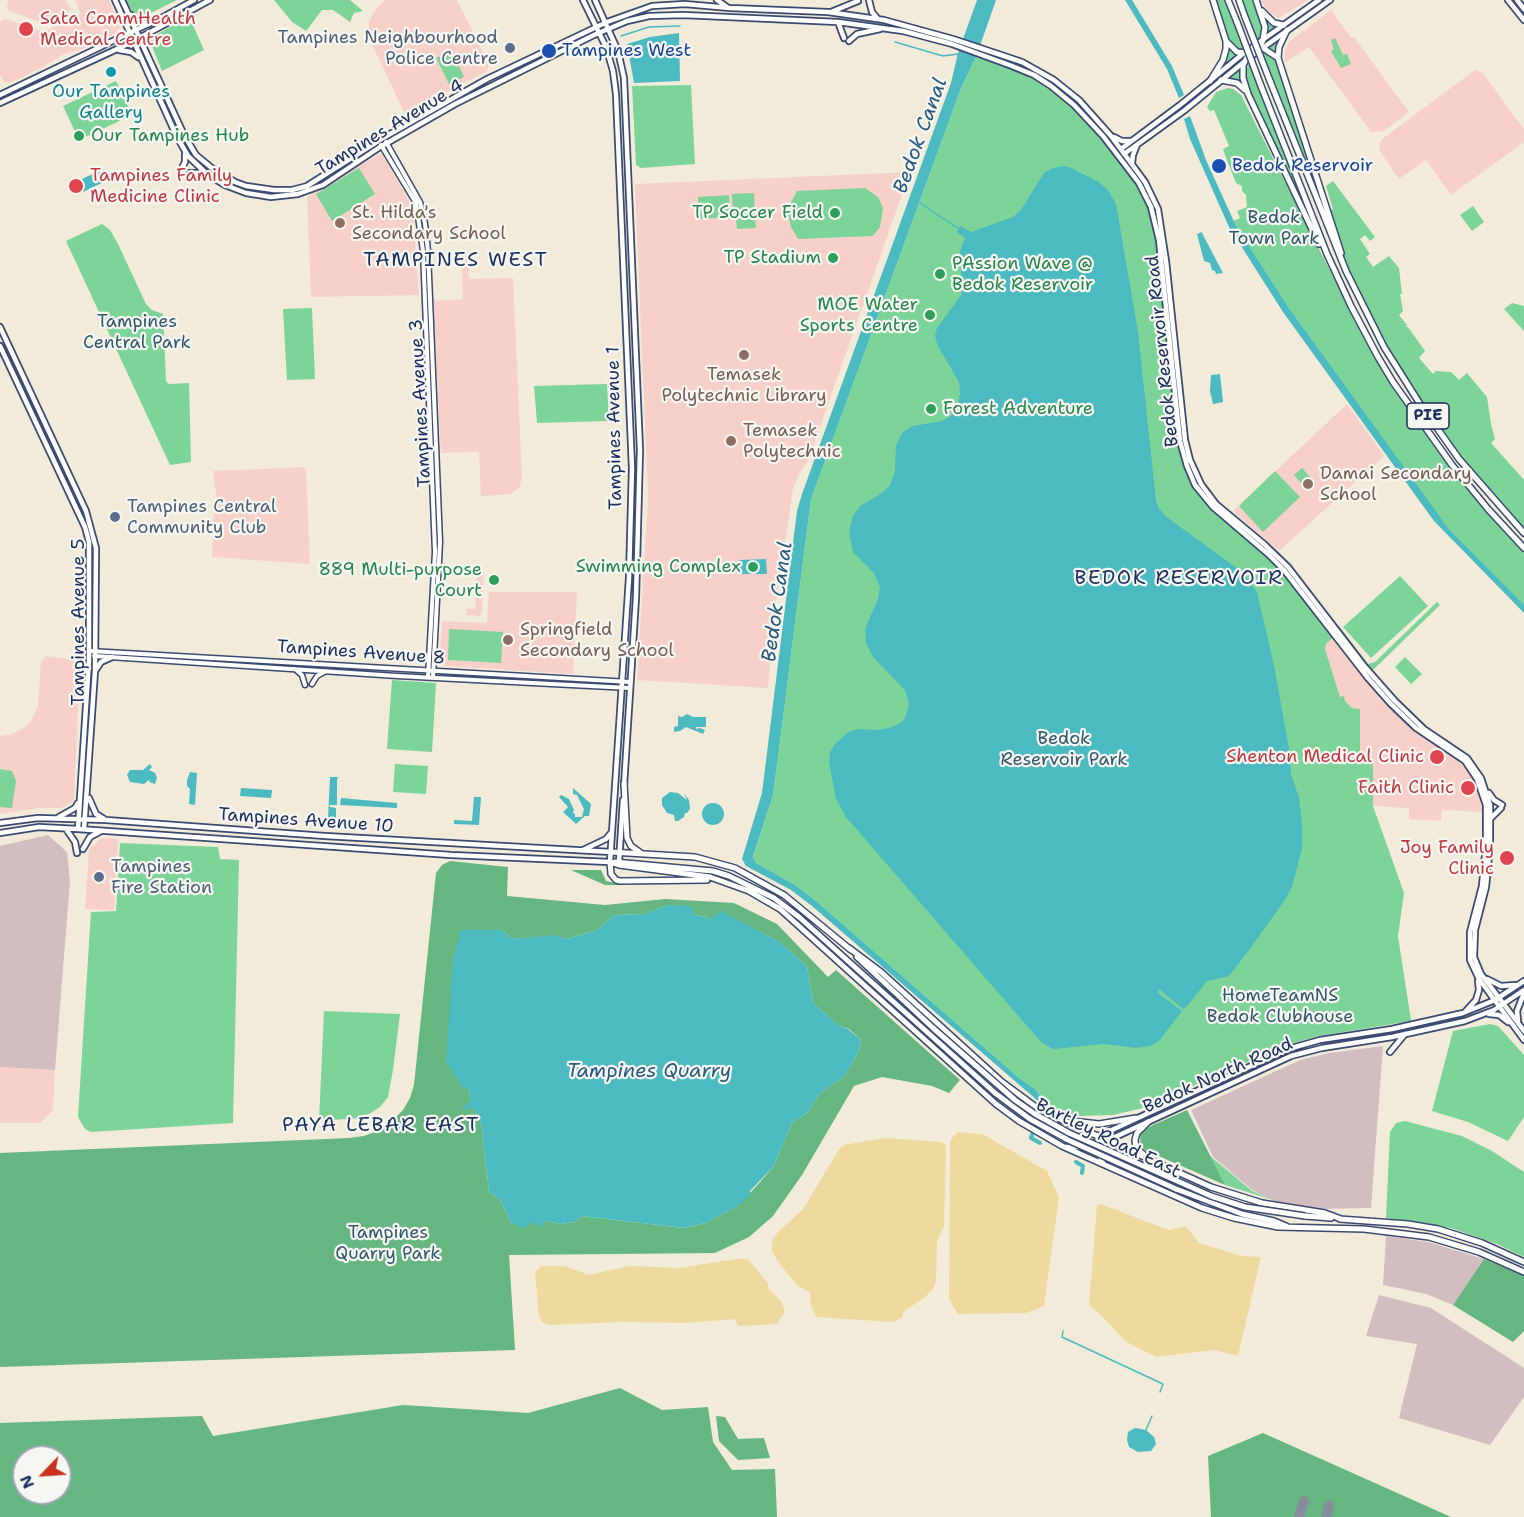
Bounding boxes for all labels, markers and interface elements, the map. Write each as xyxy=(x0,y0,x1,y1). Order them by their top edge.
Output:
place label: Sata CommHealth Medical Centre xyxy=(40,8,196,50)
marker: Sata CommHealth Medical Centre xyxy=(17,20,35,38)
place label: Tampines Neighbourhood Police Centre xyxy=(278,27,498,70)
place label: Tampines West xyxy=(562,40,691,62)
marker: Tampines Neighbourhood Police Centre xyxy=(503,41,517,55)
marker: Tampines West xyxy=(540,42,558,60)
marker: Our Tampines Gallery xyxy=(104,65,118,79)
street label: Tampines Avenue 4 xyxy=(312,75,468,181)
water label: Bedok Canal xyxy=(889,75,953,197)
place label: Our Tampines Gallery xyxy=(52,81,170,124)
place label: Our Tampines Hub xyxy=(91,125,249,147)
marker: Our Tampines Hub xyxy=(72,129,86,143)
place label: Bedok Reservoir xyxy=(1232,155,1373,177)
marker: Bedok Reservoir xyxy=(1210,157,1228,175)
place label: Tampines Family Medicine Clinic xyxy=(90,165,232,207)
marker: Tampines Family Medicine Clinic xyxy=(67,177,85,195)
place label: St. Hilda's Secondary School xyxy=(352,202,506,244)
place label: TP Soccer Field xyxy=(692,202,823,224)
marker: TP Soccer Field xyxy=(828,206,842,220)
park label: Bedok Town Park xyxy=(1228,207,1320,250)
marker: St. Hilda's Secondary School xyxy=(333,216,347,230)
place label: TP Stadium xyxy=(724,247,821,269)
district label: TAMPINES WEST xyxy=(363,249,549,273)
marker: TP Stadium xyxy=(826,251,840,265)
place label: PAssion Wave @ Bedok Reservoir xyxy=(952,253,1093,296)
street label: Bedok Reservoir Road xyxy=(1142,254,1184,448)
marker: PAssion Wave @ Bedok Reservoir xyxy=(933,267,947,281)
place label: MOE Water Sports Centre xyxy=(800,294,918,336)
marker: MOE Water Sports Centre xyxy=(923,308,937,322)
park label: Tampines Central Park xyxy=(83,311,191,354)
street label: Tampines Avenue 3 xyxy=(406,318,436,488)
street label: Tampines Avenue 1 xyxy=(603,346,627,510)
marker: Temasek Polytechnic Library xyxy=(737,348,751,362)
place label: Temasek Polytechnic Library xyxy=(661,364,827,406)
place label: Forest Adventure xyxy=(943,398,1093,420)
marker: Forest Adventure xyxy=(924,402,938,416)
road number: PIE xyxy=(1407,403,1449,429)
place label: Temasek Polytechnic xyxy=(743,420,841,462)
marker: Temasek Polytechnic xyxy=(724,434,738,448)
place label: Damai Secondary School xyxy=(1320,463,1472,506)
marker: Damai Secondary School xyxy=(1301,477,1315,491)
place label: Tampines Central Community Club xyxy=(127,496,276,538)
marker: Tampines Central Community Club xyxy=(108,510,122,524)
street label: Tampines Avenue 5 xyxy=(68,539,90,705)
water label: Bedok Canal xyxy=(758,540,798,664)
place label: Swimming Complex xyxy=(576,556,741,578)
place label: 889 Multi-purpose Court xyxy=(319,559,482,602)
marker: Swimming Complex xyxy=(746,560,760,574)
district label: BEDOK RESERVOIR xyxy=(1075,567,1283,591)
marker: 889 Multi-purpose Court xyxy=(487,573,501,587)
place label: Springfield Secondary School xyxy=(520,619,674,662)
marker: Springfield Secondary School xyxy=(501,633,515,647)
street label: Tampines Avenue 8 xyxy=(276,636,446,670)
park label: Bedok Reservoir Park xyxy=(1000,728,1128,771)
place label: Shenton Medical Clinic xyxy=(1226,746,1424,768)
marker: Shenton Medical Clinic xyxy=(1428,748,1446,766)
place label: Faith Clinic xyxy=(1358,777,1454,799)
marker: Faith Clinic xyxy=(1459,779,1477,797)
street label: Tampines Avenue 10 xyxy=(218,804,394,838)
place label: Joy Family Clinic xyxy=(1400,837,1494,880)
marker: Joy Family Clinic xyxy=(1498,849,1516,867)
place label: Tampines Fire Station xyxy=(111,856,212,898)
marker: Tampines Fire Station xyxy=(92,870,106,884)
park label: HomeTeamNS Bedok Clubhouse xyxy=(1207,985,1353,1028)
street label: Bedok North Road xyxy=(1140,1033,1296,1119)
water label: Tampines Quarry xyxy=(567,1060,731,1084)
street label: Bartley Road East xyxy=(1032,1095,1184,1183)
district label: PAYA LEBAR EAST xyxy=(282,1114,480,1138)
park label: Tampines Quarry Park xyxy=(335,1222,441,1264)
north arrow xyxy=(12,1445,72,1505)
text: N xyxy=(15,1472,39,1492)

